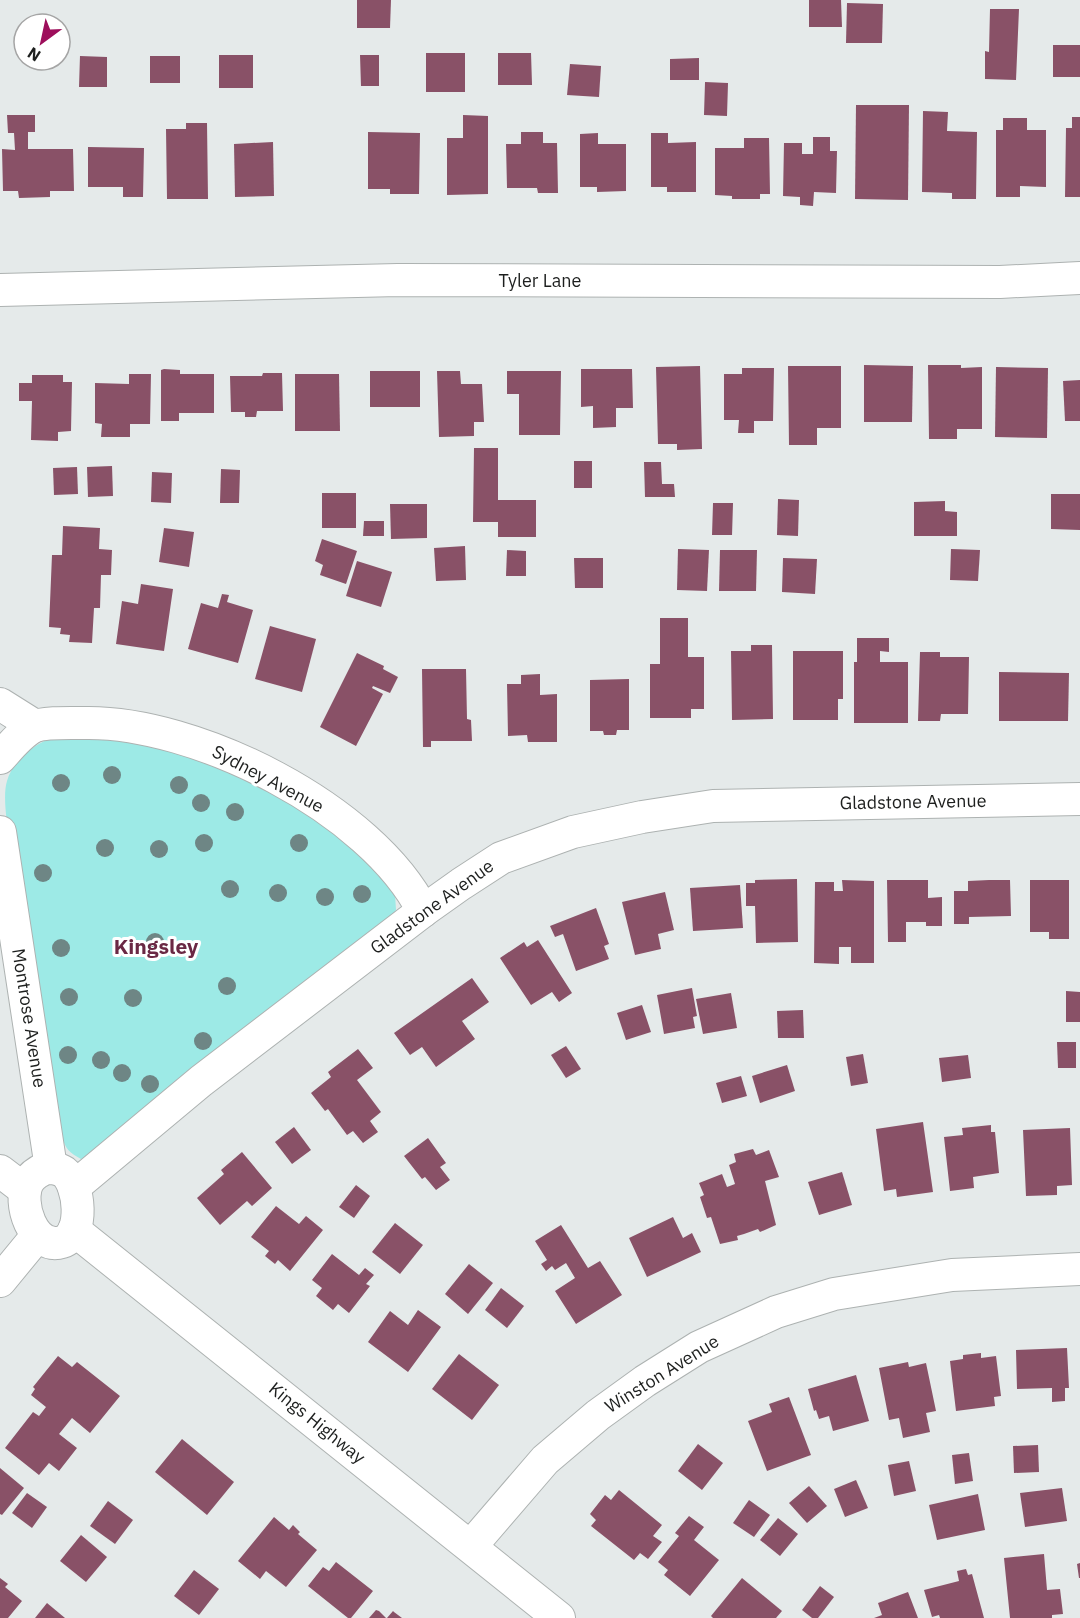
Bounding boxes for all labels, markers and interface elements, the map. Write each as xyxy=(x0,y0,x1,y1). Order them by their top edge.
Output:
north arrow xyxy=(12,12,72,72)
text: N xyxy=(24,43,44,66)
street label: Tyler Lane xyxy=(499,269,582,292)
street label: Sydney Avenue xyxy=(208,739,328,818)
street label: Gladstone Avenue xyxy=(839,789,987,814)
street label: Gladstone Avenue xyxy=(366,854,498,959)
district label: Kingsley xyxy=(114,932,199,960)
street label: Montrose Avenue xyxy=(7,947,52,1089)
street label: Winston Avenue xyxy=(600,1329,723,1418)
street label: Kings Highway xyxy=(264,1377,370,1469)

